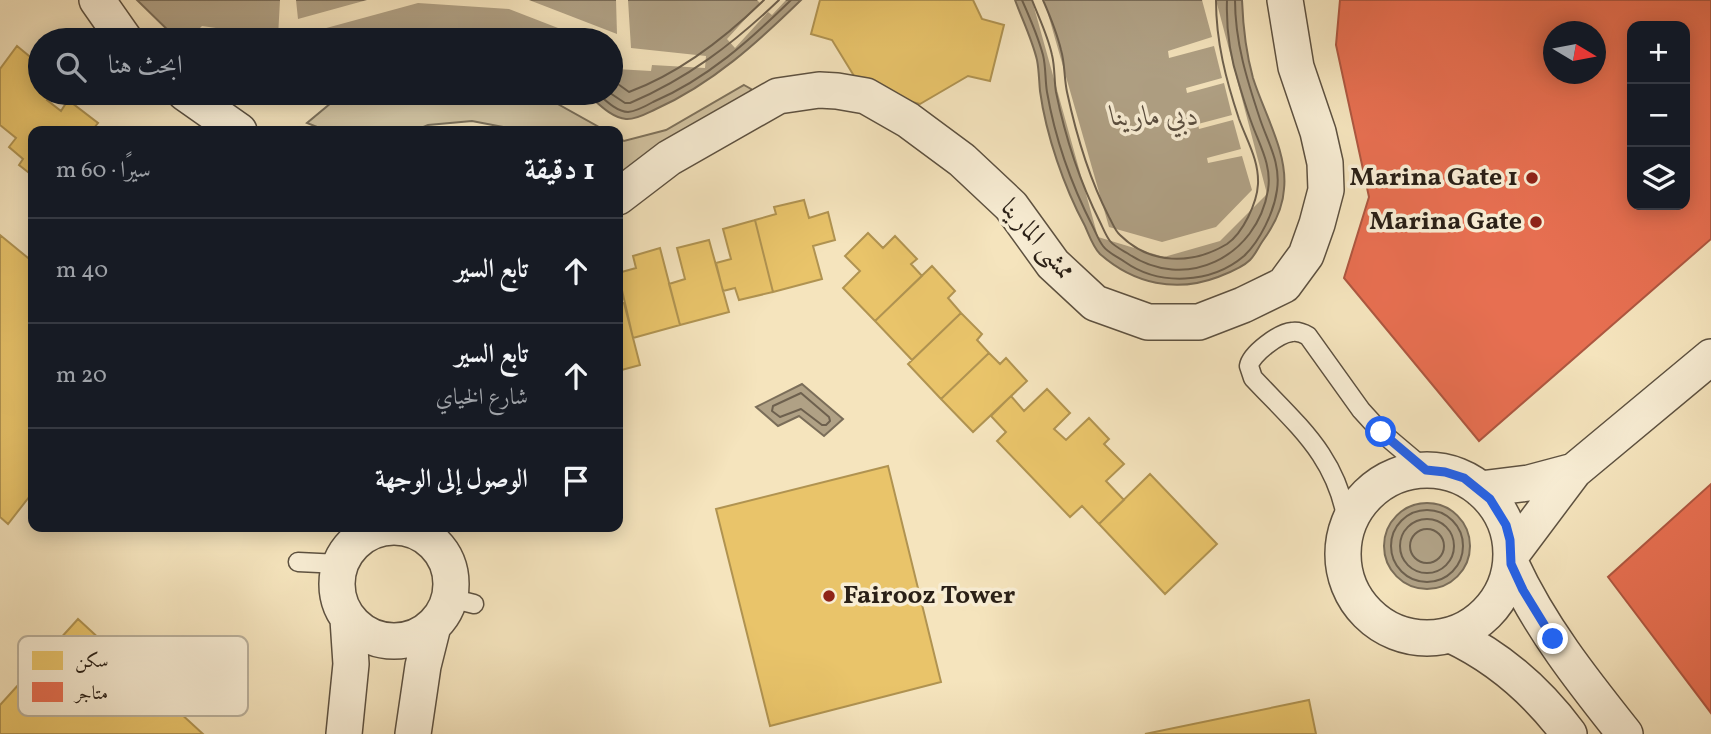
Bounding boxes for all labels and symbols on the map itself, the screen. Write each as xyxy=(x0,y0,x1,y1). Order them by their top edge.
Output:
north arrow xyxy=(1543,21,1606,84)
water label: دبي مارينا xyxy=(1108,98,1199,138)
place label: Marina Gate 1 xyxy=(1350,160,1518,196)
marker: Marina Gate 1 xyxy=(1524,170,1540,186)
street label: ممشى المارينا xyxy=(992,192,1082,288)
place label: Marina Gate xyxy=(1369,204,1522,240)
marker: Marina Gate xyxy=(1528,214,1544,230)
route start xyxy=(1365,416,1396,447)
place label: Fairooz Tower xyxy=(843,578,1015,614)
marker: Fairooz Tower xyxy=(821,588,837,604)
route end xyxy=(1537,623,1568,654)
legend xyxy=(18,636,248,716)
text: سكن xyxy=(75,649,109,675)
text: متاجر xyxy=(73,681,108,707)

